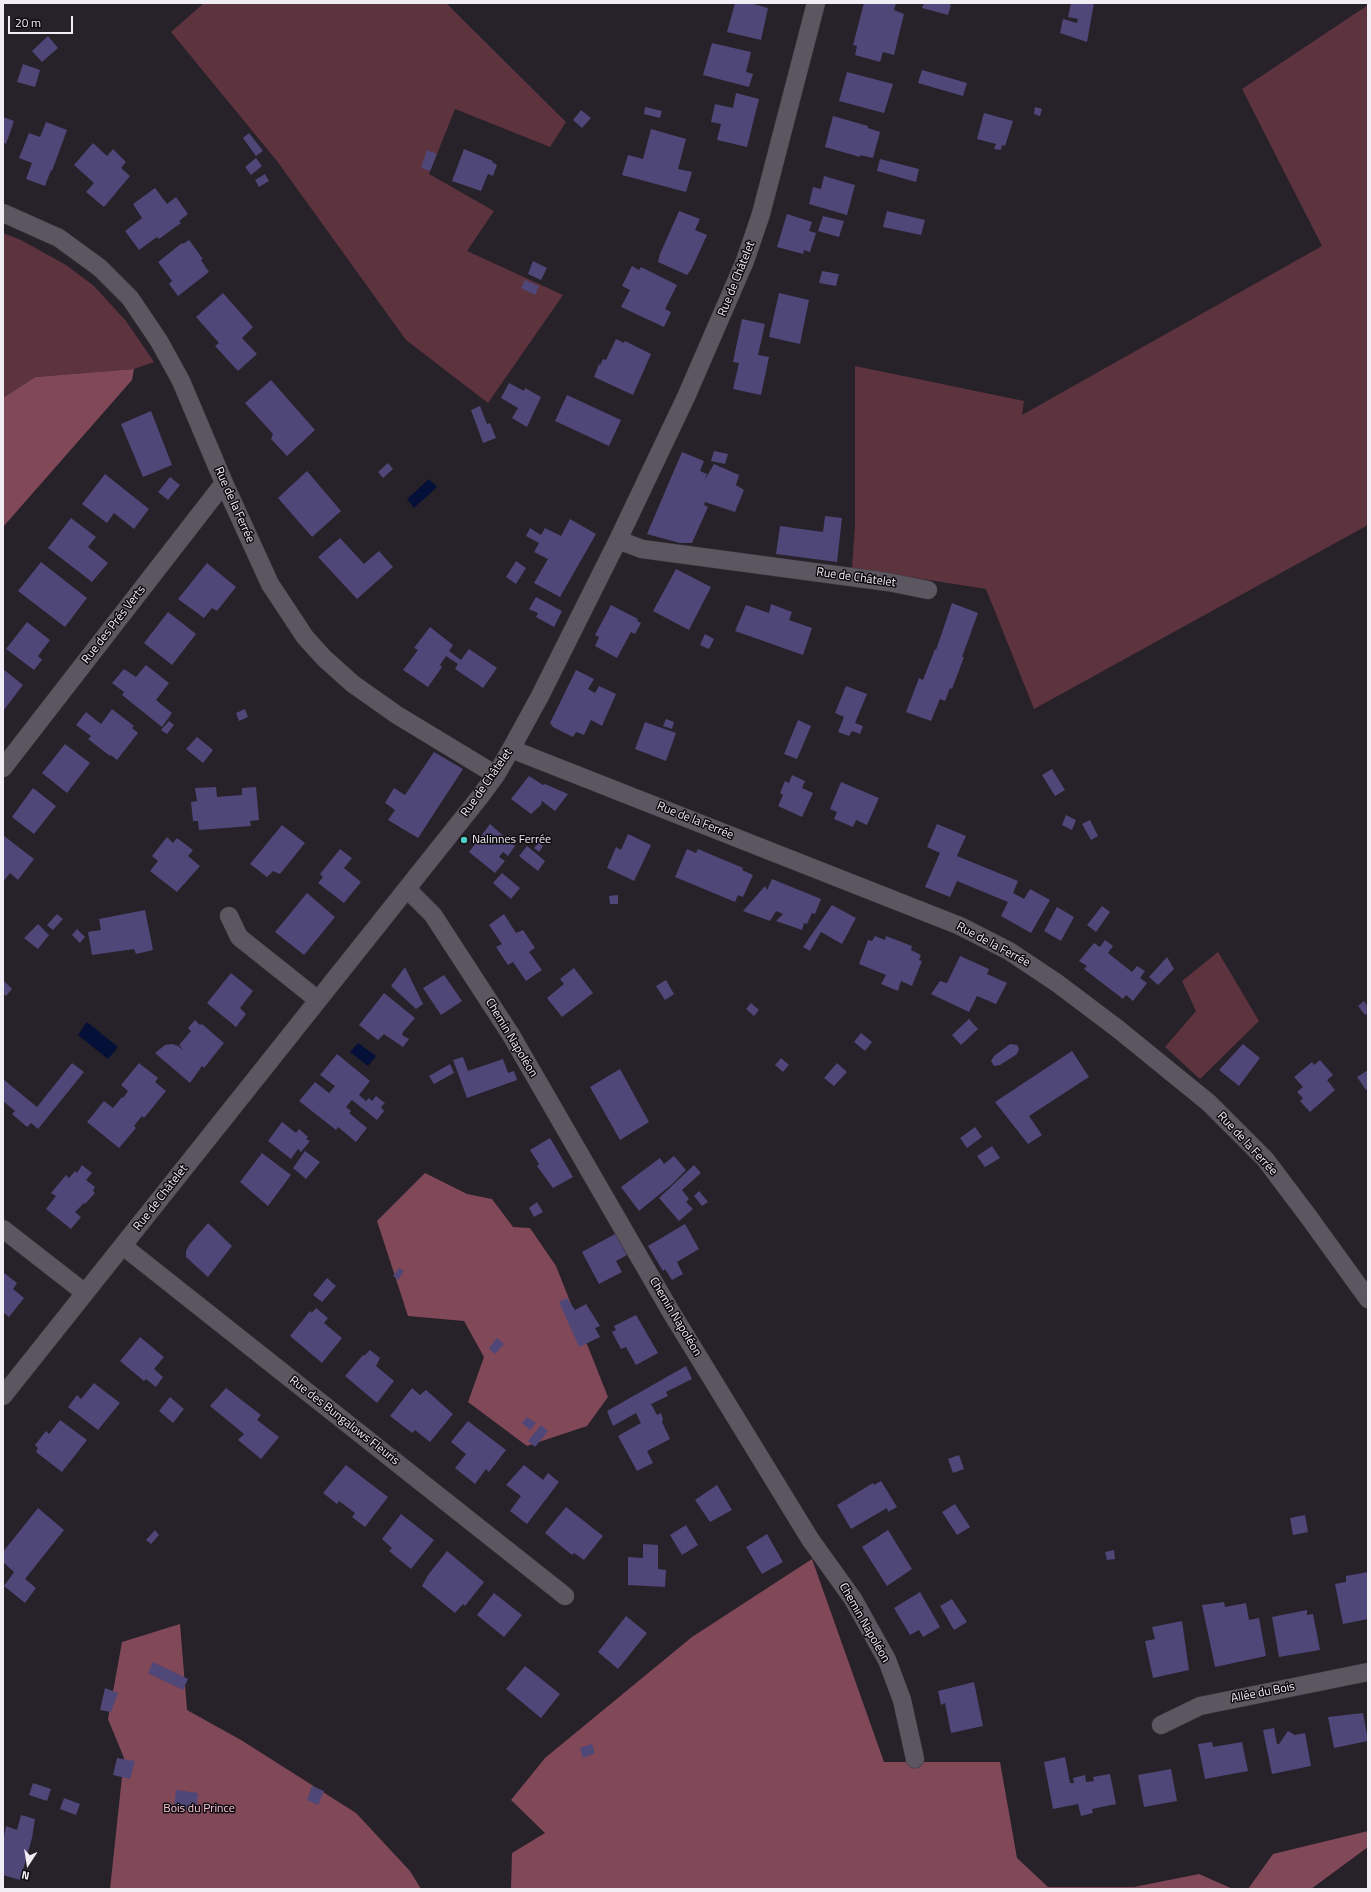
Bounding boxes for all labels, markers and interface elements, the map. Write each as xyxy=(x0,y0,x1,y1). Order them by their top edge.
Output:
scale bar xyxy=(10,8,75,34)
text: 20 m xyxy=(15,13,41,32)
street label: Rue de Châtelet xyxy=(715,239,759,319)
street label: Rue de la Ferrée xyxy=(211,465,257,545)
street label: Rue de Châtelet xyxy=(816,565,896,591)
street label: Rue des Prés Verts xyxy=(79,583,149,667)
street label: Rue de Châtelet xyxy=(458,746,516,820)
street label: Rue de la Ferrée xyxy=(655,799,735,843)
place label: Nalinnes Ferrée xyxy=(472,833,551,847)
marker: Nalinnes Ferrée xyxy=(459,835,469,845)
street label: Rue de la Ferrée xyxy=(954,920,1032,970)
street label: Chemin Napoléon xyxy=(482,996,540,1080)
street label: Rue de la Ferrée xyxy=(1214,1109,1280,1179)
street label: Rue de Châtelet xyxy=(131,1162,191,1234)
street label: Chemin Napoléon xyxy=(646,1275,704,1359)
street label: Rue des Bungalows Fleuris xyxy=(286,1374,402,1468)
street label: Chemin Napoléon xyxy=(835,1581,893,1665)
street label: Allée du Bois xyxy=(1230,1680,1296,1706)
park label: Bois du Prince xyxy=(163,1802,235,1816)
north arrow xyxy=(8,1844,48,1884)
text: N xyxy=(20,1867,31,1884)

